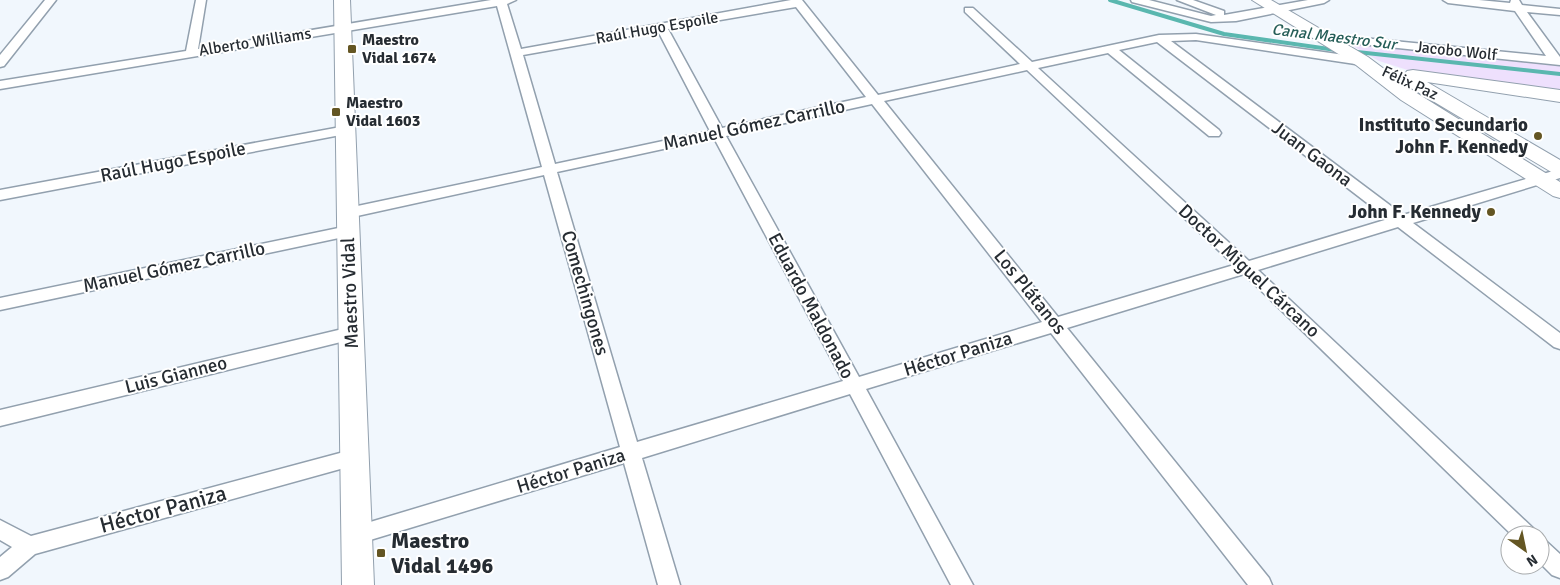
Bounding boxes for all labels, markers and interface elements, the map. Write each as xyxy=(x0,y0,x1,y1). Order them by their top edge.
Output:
street label: Raúl Hugo Espoile xyxy=(594,7,720,49)
water label: Canal Maestro Sur xyxy=(1271,19,1399,55)
street label: Alberto Williams xyxy=(197,23,313,61)
place label: Maestro Vidal 1674 xyxy=(362,30,437,68)
street label: Jacobo Wolf xyxy=(1414,37,1499,65)
marker: Maestro Vidal 1674 xyxy=(346,43,358,55)
street label: Félix Paz xyxy=(1379,61,1441,105)
place label: Maestro Vidal 1603 xyxy=(346,93,420,131)
street label: Manuel Gómez Carrillo xyxy=(661,94,847,156)
marker: Maestro Vidal 1603 xyxy=(330,106,342,118)
place label: Instituto Secundario John F. Kennedy xyxy=(1359,113,1529,159)
street label: Juan Gaona xyxy=(1267,116,1357,192)
marker: Instituto Secundario John F. Kennedy xyxy=(1532,130,1544,142)
street label: Raúl Hugo Espoile xyxy=(98,136,248,188)
street label: Doctor Miguel Cárcano xyxy=(1173,199,1325,343)
place label: John F. Kennedy xyxy=(1348,200,1482,224)
marker: John F. Kennedy xyxy=(1485,206,1497,218)
street label: Comechingones xyxy=(556,228,614,358)
street label: Eduardo Maldonado xyxy=(762,229,860,383)
street label: Manuel Gómez Carrillo xyxy=(81,236,267,298)
street label: Maestro Vidal xyxy=(336,237,364,349)
street label: Los Plátanos xyxy=(988,245,1072,339)
street label: Héctor Paniza xyxy=(901,326,1015,382)
street label: Luis Gianneo xyxy=(122,351,230,399)
street label: Héctor Paniza xyxy=(514,443,628,499)
street label: Héctor Paniza xyxy=(97,479,229,539)
north arrow xyxy=(1500,525,1550,575)
place label: Maestro Vidal 1496 xyxy=(391,527,493,579)
marker: Maestro Vidal 1496 xyxy=(375,547,387,559)
text: N xyxy=(1523,551,1541,570)

